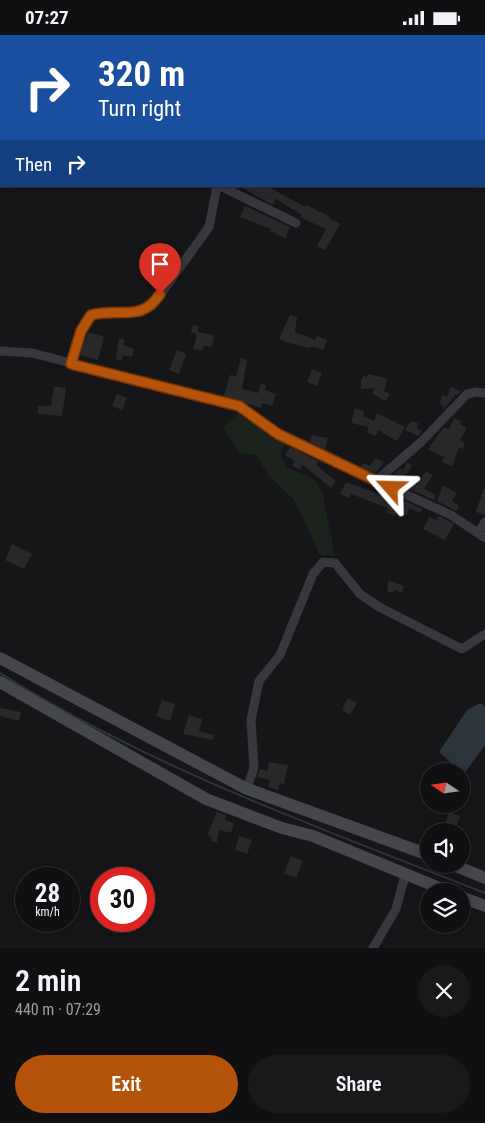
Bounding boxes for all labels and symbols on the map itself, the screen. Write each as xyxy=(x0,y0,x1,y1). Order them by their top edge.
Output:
pin xyxy=(139,243,181,294)
position arrow xyxy=(364,461,416,513)
north arrow xyxy=(420,763,470,813)
speed limit sign: 30 xyxy=(90,867,155,932)

